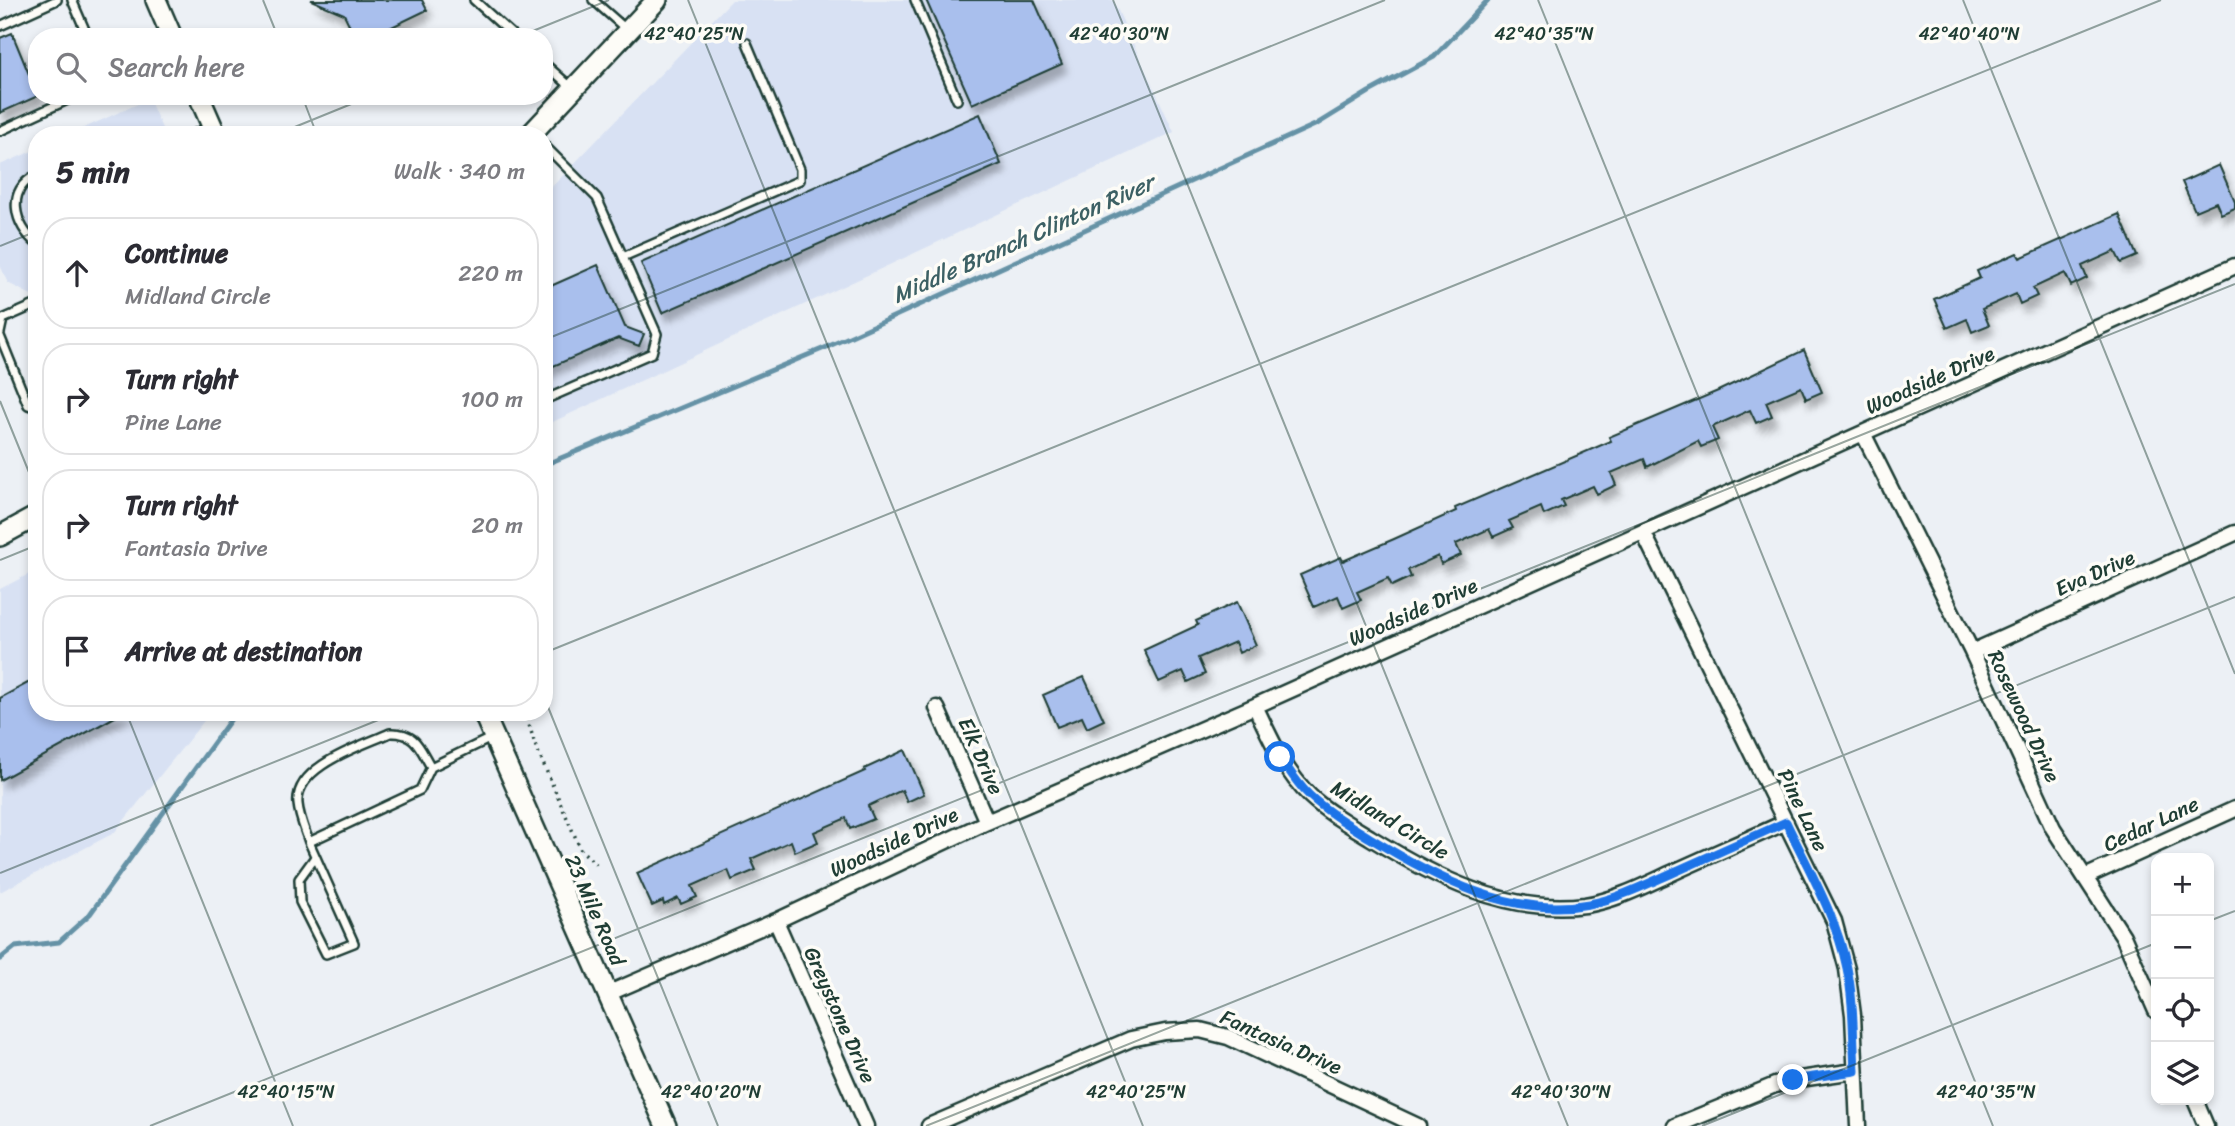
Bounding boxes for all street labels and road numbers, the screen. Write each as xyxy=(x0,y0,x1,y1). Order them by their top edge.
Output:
street label: Woodside Drive xyxy=(1859,335,2001,425)
street label: Eva Drive xyxy=(2049,539,2141,607)
street label: Woodside Drive xyxy=(1342,567,1484,657)
street label: Rosewood Drive xyxy=(1977,643,2071,789)
street label: Elk Drive xyxy=(947,711,1015,801)
street label: Pine Lane xyxy=(1767,762,1840,858)
street label: Midland Circle xyxy=(1323,769,1457,871)
street label: Cedar Lane xyxy=(2097,785,2205,863)
street label: Woodside Drive xyxy=(823,796,965,888)
street label: 23 Mile Road xyxy=(553,848,637,974)
street label: Greystone Drive xyxy=(793,940,887,1090)
street label: Fantasia Drive xyxy=(1214,998,1348,1086)

